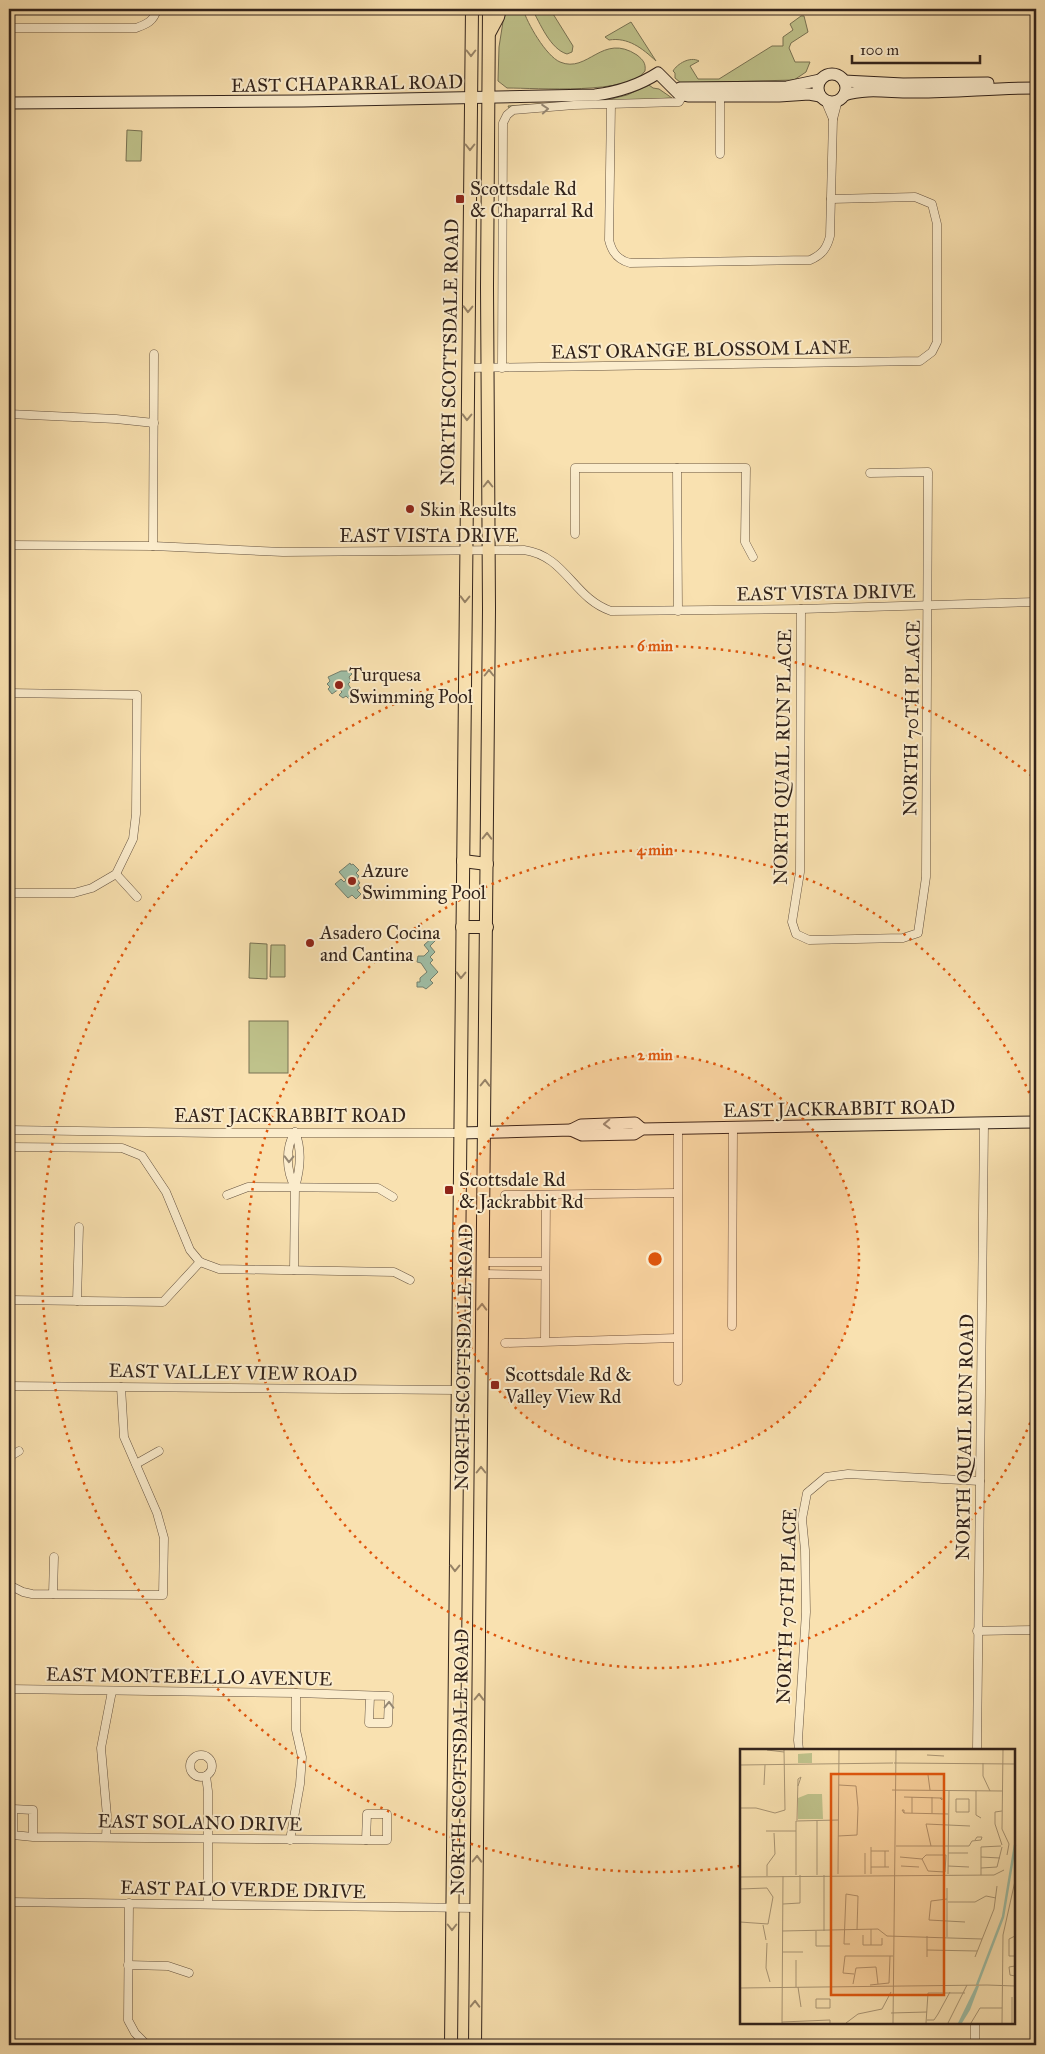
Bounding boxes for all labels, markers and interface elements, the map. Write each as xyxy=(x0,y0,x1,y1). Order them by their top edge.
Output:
scale bar xyxy=(852,32,980,64)
text: 100 m xyxy=(860,41,900,59)
one-way arrow xyxy=(466,50,476,58)
street label: EAST CHAPARRAL ROAD xyxy=(231,70,463,97)
one-way arrow xyxy=(542,103,550,114)
one-way arrow xyxy=(465,144,475,151)
place label: Scottsdale Rd & Chaparral Rd xyxy=(470,177,594,222)
marker: Scottsdale Rd & Chaparral Rd xyxy=(454,193,466,205)
street label: NORTH SCOTTSDALE ROAD xyxy=(436,219,463,486)
one-way arrow xyxy=(463,306,474,314)
street label: EAST ORANGE BLOSSOM LANE xyxy=(551,335,852,364)
one-way arrow xyxy=(462,414,472,421)
one-way arrow xyxy=(483,480,493,488)
place label: Skin Results xyxy=(420,498,516,521)
marker: Skin Results xyxy=(404,503,416,515)
street label: EAST VISTA DRIVE xyxy=(339,524,519,547)
street label: EAST VISTA DRIVE xyxy=(736,579,916,606)
one-way arrow xyxy=(460,596,470,604)
street label: NORTH 70TH PLACE xyxy=(898,619,925,816)
street label: NORTH QUAIL RUN PLACE xyxy=(769,629,796,885)
text: 6 min xyxy=(637,637,674,655)
place label: Turquesa Swimming Pool xyxy=(349,663,474,709)
one-way arrow xyxy=(484,669,494,677)
marker: Turquesa Swimming Pool xyxy=(333,679,345,691)
one-way arrow xyxy=(482,832,492,840)
text: 4 min xyxy=(637,841,674,860)
place label: Azure Swimming Pool xyxy=(361,859,487,905)
marker: Azure Swimming Pool xyxy=(346,875,358,887)
place label: Asadero Cocina and Cantina xyxy=(319,921,441,966)
marker: Asadero Cocina and Cantina xyxy=(304,937,316,949)
one-way arrow xyxy=(456,972,466,980)
text: 2 min xyxy=(637,1046,674,1064)
one-way arrow xyxy=(480,1078,490,1086)
street label: EAST JACKRABBIT ROAD xyxy=(723,1095,955,1123)
street label: EAST JACKRABBIT ROAD xyxy=(174,1104,406,1128)
one-way arrow xyxy=(603,1119,610,1129)
one-way arrow xyxy=(284,1156,294,1164)
place label: Scottsdale Rd & Jackrabbit Rd xyxy=(459,1168,584,1214)
marker: Scottsdale Rd & Jackrabbit Rd xyxy=(443,1184,455,1196)
street label: NORTH SCOTTSDALE ROAD xyxy=(450,1224,477,1491)
centre of rings xyxy=(646,1250,664,1268)
one-way arrow xyxy=(477,1303,488,1311)
street label: NORTH QUAIL RUN ROAD xyxy=(951,1314,978,1560)
street label: EAST VALLEY VIEW ROAD xyxy=(108,1359,358,1386)
place label: Scottsdale Rd & Valley View Rd xyxy=(504,1363,632,1408)
marker: Scottsdale Rd & Valley View Rd xyxy=(489,1379,501,1391)
one-way arrow xyxy=(476,1466,486,1474)
street label: NORTH 70TH PLACE xyxy=(772,1507,801,1704)
one-way arrow xyxy=(450,1564,461,1572)
street label: NORTH SCOTTSDALE ROAD xyxy=(446,1629,473,1896)
street label: EAST MONTEBELLO AVENUE xyxy=(46,1663,333,1691)
one-way arrow xyxy=(473,1693,484,1701)
one-way arrow xyxy=(384,1701,394,1709)
inset map xyxy=(740,1749,1015,2024)
street label: EAST SOLANO DRIVE xyxy=(97,1809,303,1836)
one-way arrow xyxy=(472,1855,482,1862)
street label: EAST PALO VERDE DRIVE xyxy=(120,1876,367,1903)
one-way arrow xyxy=(447,1923,457,1931)
one-way arrow xyxy=(470,2000,480,2008)

